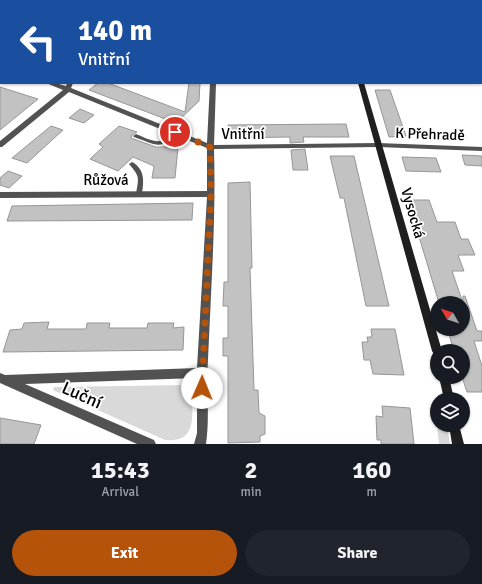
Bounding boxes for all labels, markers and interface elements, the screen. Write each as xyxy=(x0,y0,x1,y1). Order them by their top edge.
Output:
text: 140 m xyxy=(78,14,152,48)
icon: left xyxy=(12,16,64,68)
text: Vnitřní xyxy=(78,48,130,70)
pin xyxy=(158,115,192,149)
icon: arrive xyxy=(164,121,186,143)
street label: K Přehradě xyxy=(395,124,465,144)
street label: Vnitřní xyxy=(221,125,265,143)
street label: Růžová xyxy=(83,171,129,189)
street label: Vysocká xyxy=(397,186,429,240)
north arrow xyxy=(430,296,470,336)
map controls xyxy=(430,296,470,432)
button: search xyxy=(430,344,470,384)
position arrow xyxy=(181,367,223,409)
street label: Luční xyxy=(58,376,106,414)
button: layers xyxy=(430,392,470,432)
text: 15:43 xyxy=(91,455,150,485)
text: 2 xyxy=(245,455,257,485)
text: 160 xyxy=(352,455,391,485)
text: Arrival xyxy=(102,484,139,500)
text: min xyxy=(241,484,262,500)
text: m xyxy=(367,484,377,500)
button: Exit xyxy=(12,530,237,576)
button: Share xyxy=(245,530,470,576)

